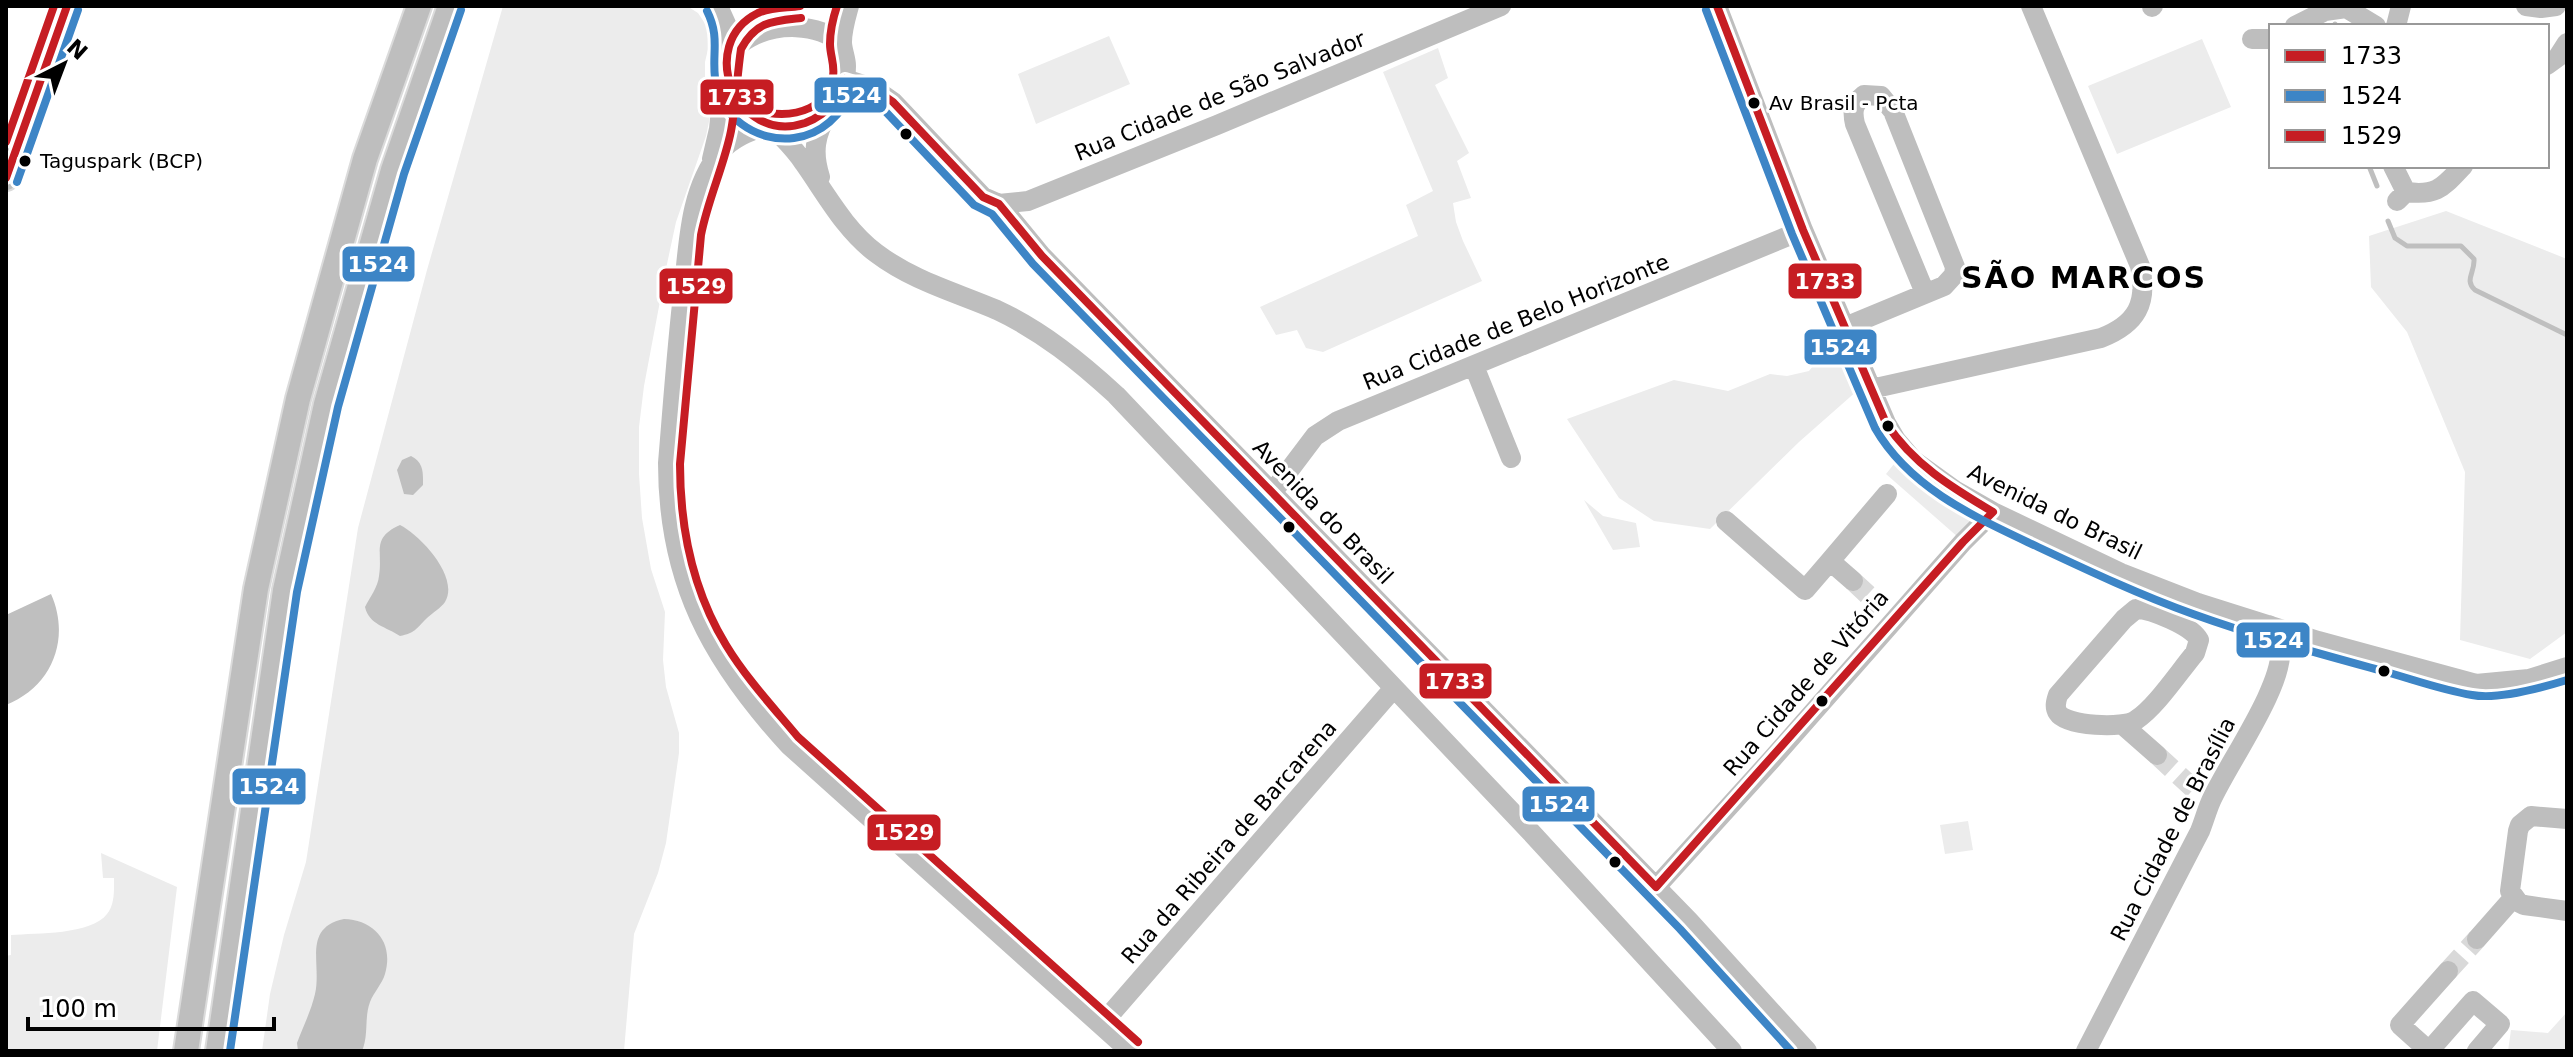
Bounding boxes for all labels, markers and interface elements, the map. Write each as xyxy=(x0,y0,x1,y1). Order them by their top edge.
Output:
north arrow xyxy=(24,24,104,104)
legend xyxy=(2269,24,2549,168)
street label: Rua Cidade de São Salvador xyxy=(1071,26,1370,166)
text: N xyxy=(62,34,92,65)
text: 1733 xyxy=(2341,42,2402,70)
line badge: 1524 xyxy=(813,76,888,114)
line badge: 1733 xyxy=(699,78,775,116)
text: 1524 xyxy=(2341,82,2402,110)
text: 1524 xyxy=(820,83,882,108)
text: 1733 xyxy=(706,85,768,110)
place label: Av Brasil - Pcta xyxy=(1769,91,1919,115)
marker: Av Brasil - Pcta xyxy=(1746,95,1762,111)
text: 1529 xyxy=(2341,122,2402,150)
unlabelled marker xyxy=(898,126,914,142)
place label: Taguspark (BCP) xyxy=(39,149,203,173)
marker: Taguspark (BCP) xyxy=(17,153,33,169)
line badge: 1524 xyxy=(341,245,416,283)
street label: Rua Cidade de Belo Horizonte xyxy=(1359,249,1673,395)
text: 1524 xyxy=(347,252,409,277)
district label: SÃO MARCOS xyxy=(1961,259,2207,295)
line badge: 1733 xyxy=(1787,262,1863,300)
line badge: 1529 xyxy=(658,267,734,305)
text: 1733 xyxy=(1794,269,1856,294)
text: 1529 xyxy=(665,274,727,299)
line badge: 1524 xyxy=(1803,328,1878,366)
text: 1524 xyxy=(1809,335,1871,360)
unlabelled marker xyxy=(1880,418,1896,434)
street label: Avenida do Brasil xyxy=(1248,435,1398,589)
street label: Avenida do Brasil xyxy=(1964,459,2146,565)
unlabelled marker xyxy=(1281,519,1297,535)
street label: Rua Cidade de Vitória xyxy=(1718,585,1894,781)
line badge: 1524 xyxy=(2235,621,2311,659)
text: 1524 xyxy=(2242,628,2304,653)
line badge: 1733 xyxy=(1418,662,1493,700)
unlabelled marker xyxy=(2376,663,2392,679)
text: 1733 xyxy=(1424,669,1486,694)
unlabelled marker xyxy=(1814,693,1830,709)
street label: Rua Cidade de Brasília xyxy=(2106,713,2240,945)
street label: Rua da Ribeira de Barcarena xyxy=(1116,715,1342,969)
line badge: 1524 xyxy=(231,767,307,806)
text: 1524 xyxy=(238,774,300,799)
line badge: 1524 xyxy=(1521,785,1596,823)
text: 1524 xyxy=(1528,792,1590,817)
line badge: 1529 xyxy=(866,813,942,852)
text: 1529 xyxy=(873,820,935,845)
unlabelled marker xyxy=(1607,854,1623,870)
scale bar xyxy=(28,981,274,1031)
text: 100 m xyxy=(40,995,117,1023)

